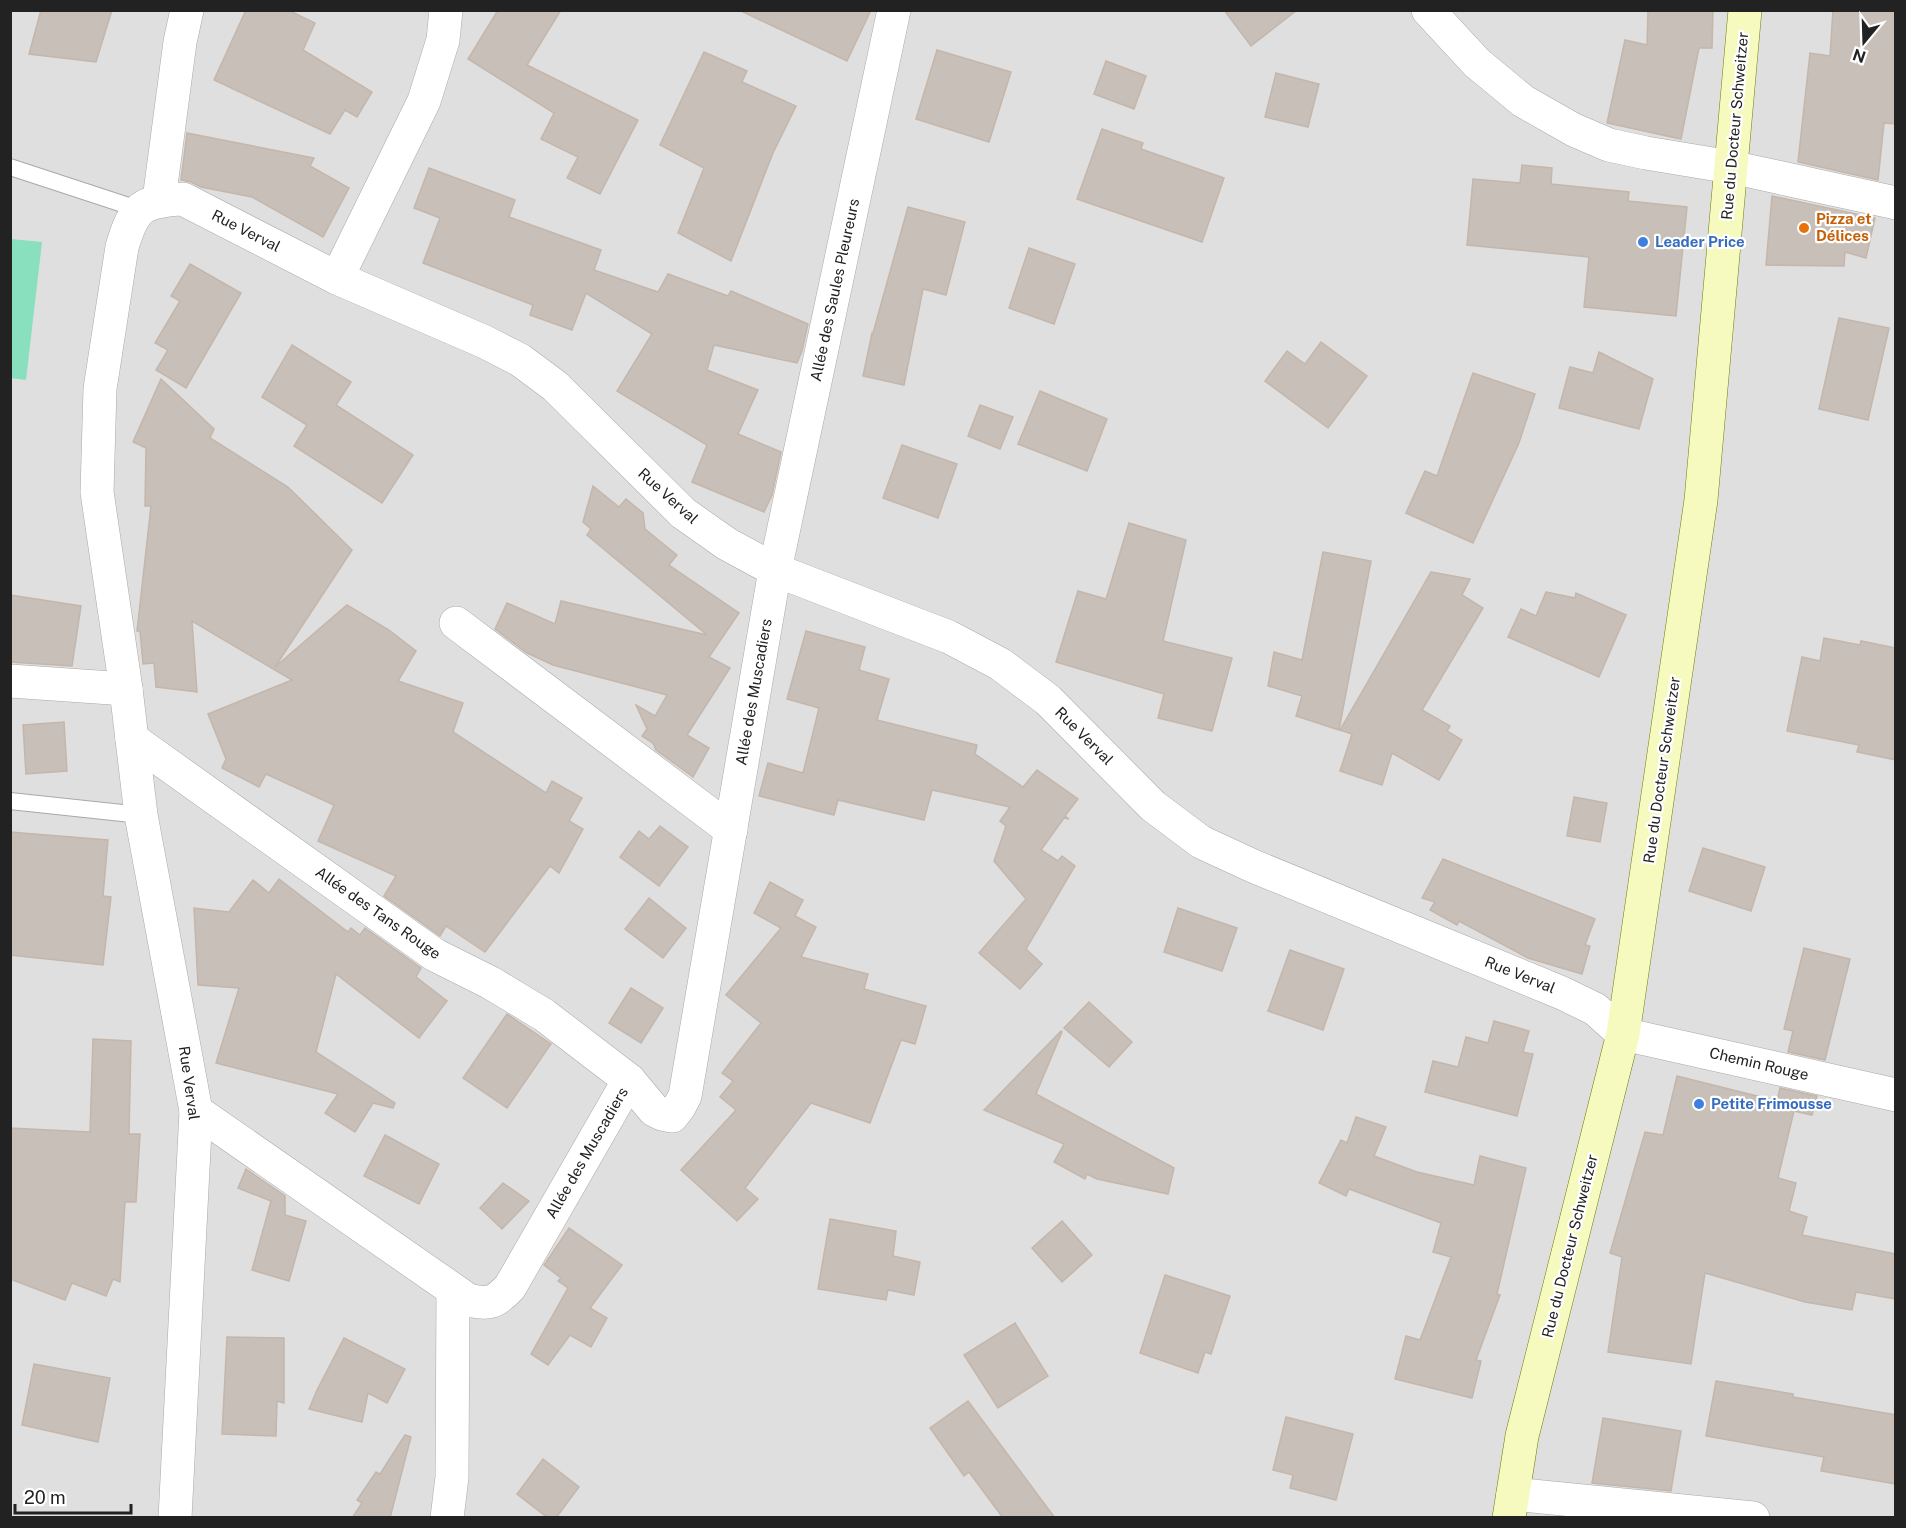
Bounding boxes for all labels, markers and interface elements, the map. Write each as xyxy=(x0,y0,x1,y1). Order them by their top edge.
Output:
north arrow xyxy=(1834,12,1894,72)
street label: Rue du Docteur Schweitzer xyxy=(1718,31,1751,221)
text: N xyxy=(1850,45,1868,67)
street label: Allée des Saules Pleureurs xyxy=(807,197,862,383)
street label: Rue Verval xyxy=(209,206,283,255)
place label: Pizza et Délices xyxy=(1816,210,1872,244)
marker: Pizza et Délices xyxy=(1797,221,1811,235)
place label: Leader Price xyxy=(1655,233,1745,250)
marker: Leader Price xyxy=(1636,235,1650,249)
street label: Rue Verval xyxy=(635,464,702,527)
street label: Allée des Muscadiers xyxy=(732,617,775,767)
street label: Rue du Docteur Schweitzer xyxy=(1640,675,1683,864)
street label: Rue Verval xyxy=(1052,703,1117,768)
street label: Allée des Tans Rouge xyxy=(312,863,444,962)
street label: Rue Verval xyxy=(1482,953,1558,996)
street label: Chemin Rouge xyxy=(1708,1044,1810,1083)
street label: Rue Verval xyxy=(176,1045,203,1121)
street label: Allée des Muscadiers xyxy=(542,1084,631,1221)
place label: Petite Frimousse xyxy=(1711,1095,1832,1112)
marker: Petite Frimousse xyxy=(1692,1097,1706,1111)
street label: Rue du Docteur Schweitzer xyxy=(1538,1152,1601,1339)
scale bar xyxy=(15,1477,130,1515)
text: 20 m xyxy=(24,1487,66,1508)

